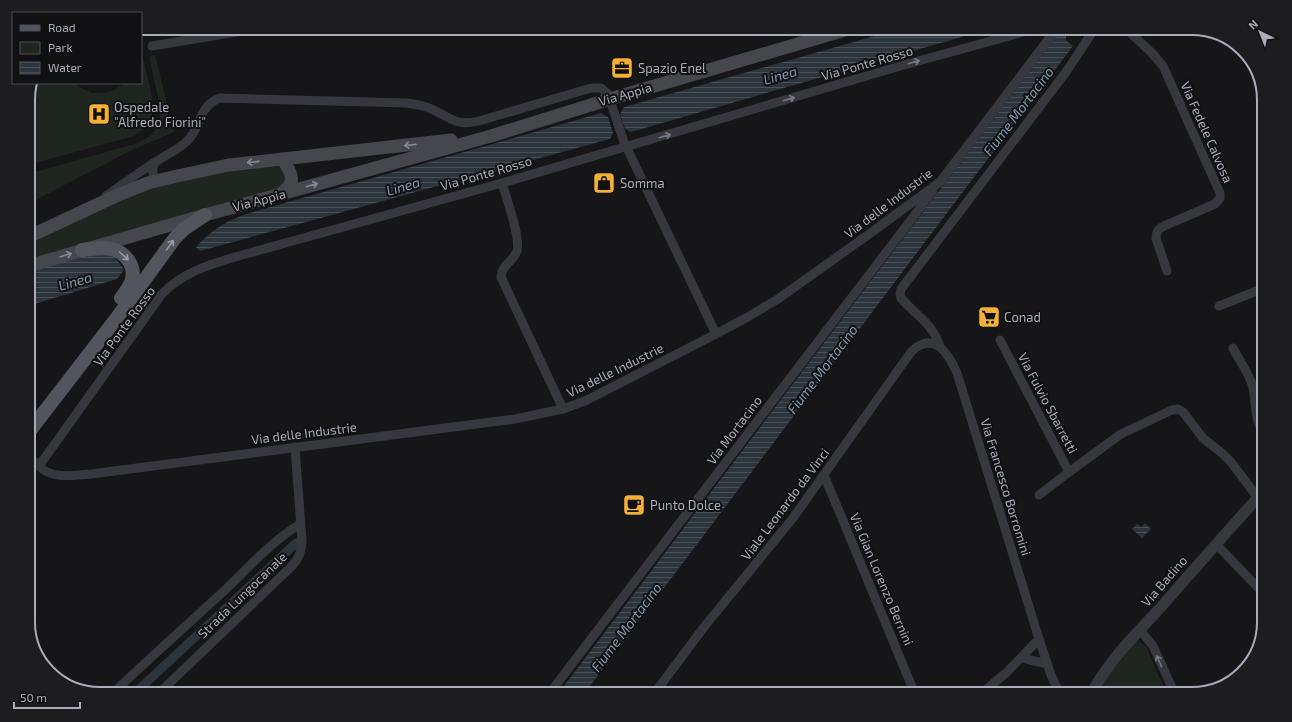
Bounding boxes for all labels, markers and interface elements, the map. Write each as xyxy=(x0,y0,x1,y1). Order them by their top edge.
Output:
legend xyxy=(12,12,142,84)
north arrow xyxy=(1240,12,1280,52)
text: N xyxy=(1245,17,1260,32)
text: Road xyxy=(48,20,76,34)
text: Park xyxy=(48,40,73,54)
street label: Via Ponte Rosso xyxy=(819,42,915,84)
office icon: Spazio Enel xyxy=(609,55,635,81)
one-way arrow xyxy=(907,58,920,66)
text: Water xyxy=(48,60,82,74)
place label: Spazio Enel xyxy=(638,60,706,76)
water label: Linea xyxy=(761,62,799,88)
water label: Fiume Mortacino xyxy=(979,63,1057,159)
street label: Via Appia xyxy=(597,79,653,109)
street label: Via Fedele Calvosa xyxy=(1177,79,1237,185)
one-way arrow xyxy=(783,95,796,102)
place label: Ospedale "Alfredo Fiorini" xyxy=(114,99,206,130)
hospital icon: Ospedale "Alfredo Fiorini" xyxy=(86,101,112,127)
one-way arrow xyxy=(658,131,671,139)
one-way arrow xyxy=(404,141,417,149)
street label: Via Ponte Rosso xyxy=(438,152,534,194)
one-way arrow xyxy=(247,159,260,166)
street label: Via delle Industrie xyxy=(841,165,935,241)
shop icon: Somma xyxy=(591,170,617,196)
water label: Linea xyxy=(384,173,422,199)
place label: Somma xyxy=(620,175,665,191)
one-way arrow xyxy=(305,181,318,188)
street label: Via Appia xyxy=(231,185,287,215)
one-way arrow xyxy=(166,239,174,250)
one-way arrow xyxy=(59,251,72,258)
one-way arrow xyxy=(119,251,129,261)
water label: Linea xyxy=(56,268,94,294)
street label: Via Ponte Rosso xyxy=(90,283,158,369)
supermarket icon: Conad xyxy=(976,304,1002,330)
place label: Conad xyxy=(1004,309,1041,325)
water label: Fiume Mortacino xyxy=(783,321,861,417)
street label: Via delle Industrie xyxy=(564,340,666,400)
street label: Via Fulvio Sbarretti xyxy=(1015,350,1081,456)
street label: Via Mortacino xyxy=(703,393,765,467)
street label: Via Francesco Borromini xyxy=(977,416,1035,558)
street label: Via delle Industrie xyxy=(250,419,358,447)
street label: Viale Leonardo da Vinci xyxy=(738,445,832,563)
cafe icon: Punto Dolce xyxy=(621,492,647,518)
place label: Punto Dolce xyxy=(650,497,721,513)
street label: Via Gian Lorenzo Bernini xyxy=(847,510,917,648)
street label: Strada Lungocanale xyxy=(194,549,290,641)
street label: Via Badino xyxy=(1138,552,1190,610)
water label: Fiume Mortacino xyxy=(587,579,665,675)
one-way arrow xyxy=(1155,655,1162,667)
scale bar xyxy=(14,684,80,710)
text: 50 m xyxy=(20,690,47,704)

